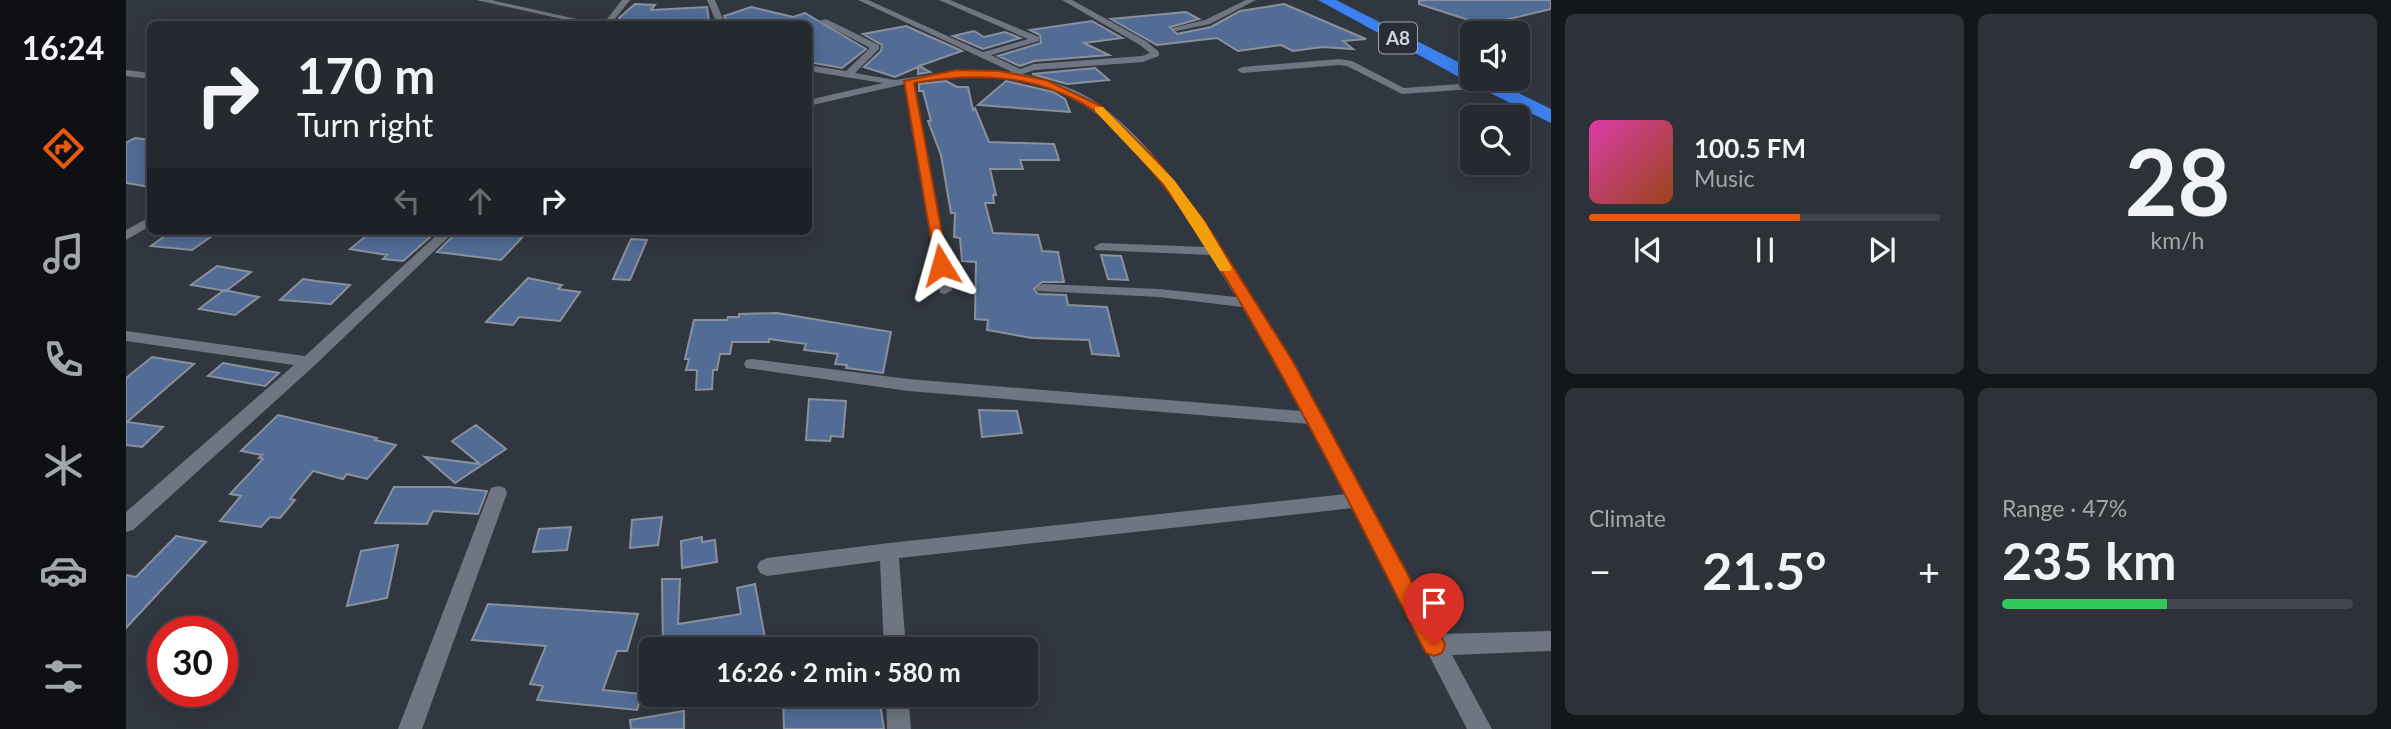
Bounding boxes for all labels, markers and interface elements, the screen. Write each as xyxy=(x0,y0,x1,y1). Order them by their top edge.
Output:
map controls xyxy=(1460,21,1530,175)
button: sound xyxy=(1460,21,1530,91)
road number: A8 xyxy=(1379,22,1417,54)
text: 16:24 xyxy=(22,28,104,67)
text: 170 m xyxy=(297,46,435,104)
icon: right xyxy=(182,49,273,140)
text: Turn right xyxy=(297,105,433,144)
button: search xyxy=(1460,105,1530,175)
icon: directions xyxy=(39,124,88,173)
text: 28 xyxy=(2125,126,2230,235)
text: 100.5 FM xyxy=(1694,132,1806,164)
text: Music xyxy=(1694,164,1754,192)
icon: left xyxy=(388,182,426,220)
icon: ahead xyxy=(461,182,499,220)
icon: right xyxy=(534,182,572,220)
text: km/h xyxy=(2151,226,2204,254)
position arrow xyxy=(904,228,978,302)
icon: music xyxy=(39,229,88,278)
icon: previous xyxy=(1629,231,1667,269)
icon: pause xyxy=(1746,231,1784,269)
icon: next xyxy=(1863,231,1901,269)
icon: phone xyxy=(39,335,88,384)
icon: climate xyxy=(39,441,88,490)
text: Range · 47% xyxy=(2002,494,2127,522)
text: Climate xyxy=(1589,504,1666,532)
text: 235 km xyxy=(2002,529,2176,591)
text: 21.5° xyxy=(1702,539,1827,601)
icon: car xyxy=(39,546,88,595)
text: − xyxy=(1589,548,1611,594)
text: + xyxy=(1918,548,1940,594)
pin xyxy=(1404,573,1464,645)
icon: arrive xyxy=(1415,584,1453,622)
speed limit sign: 30 xyxy=(147,616,238,707)
icon: filters xyxy=(39,652,88,701)
text: 16:26 · 2 min · 580 m xyxy=(716,656,961,688)

